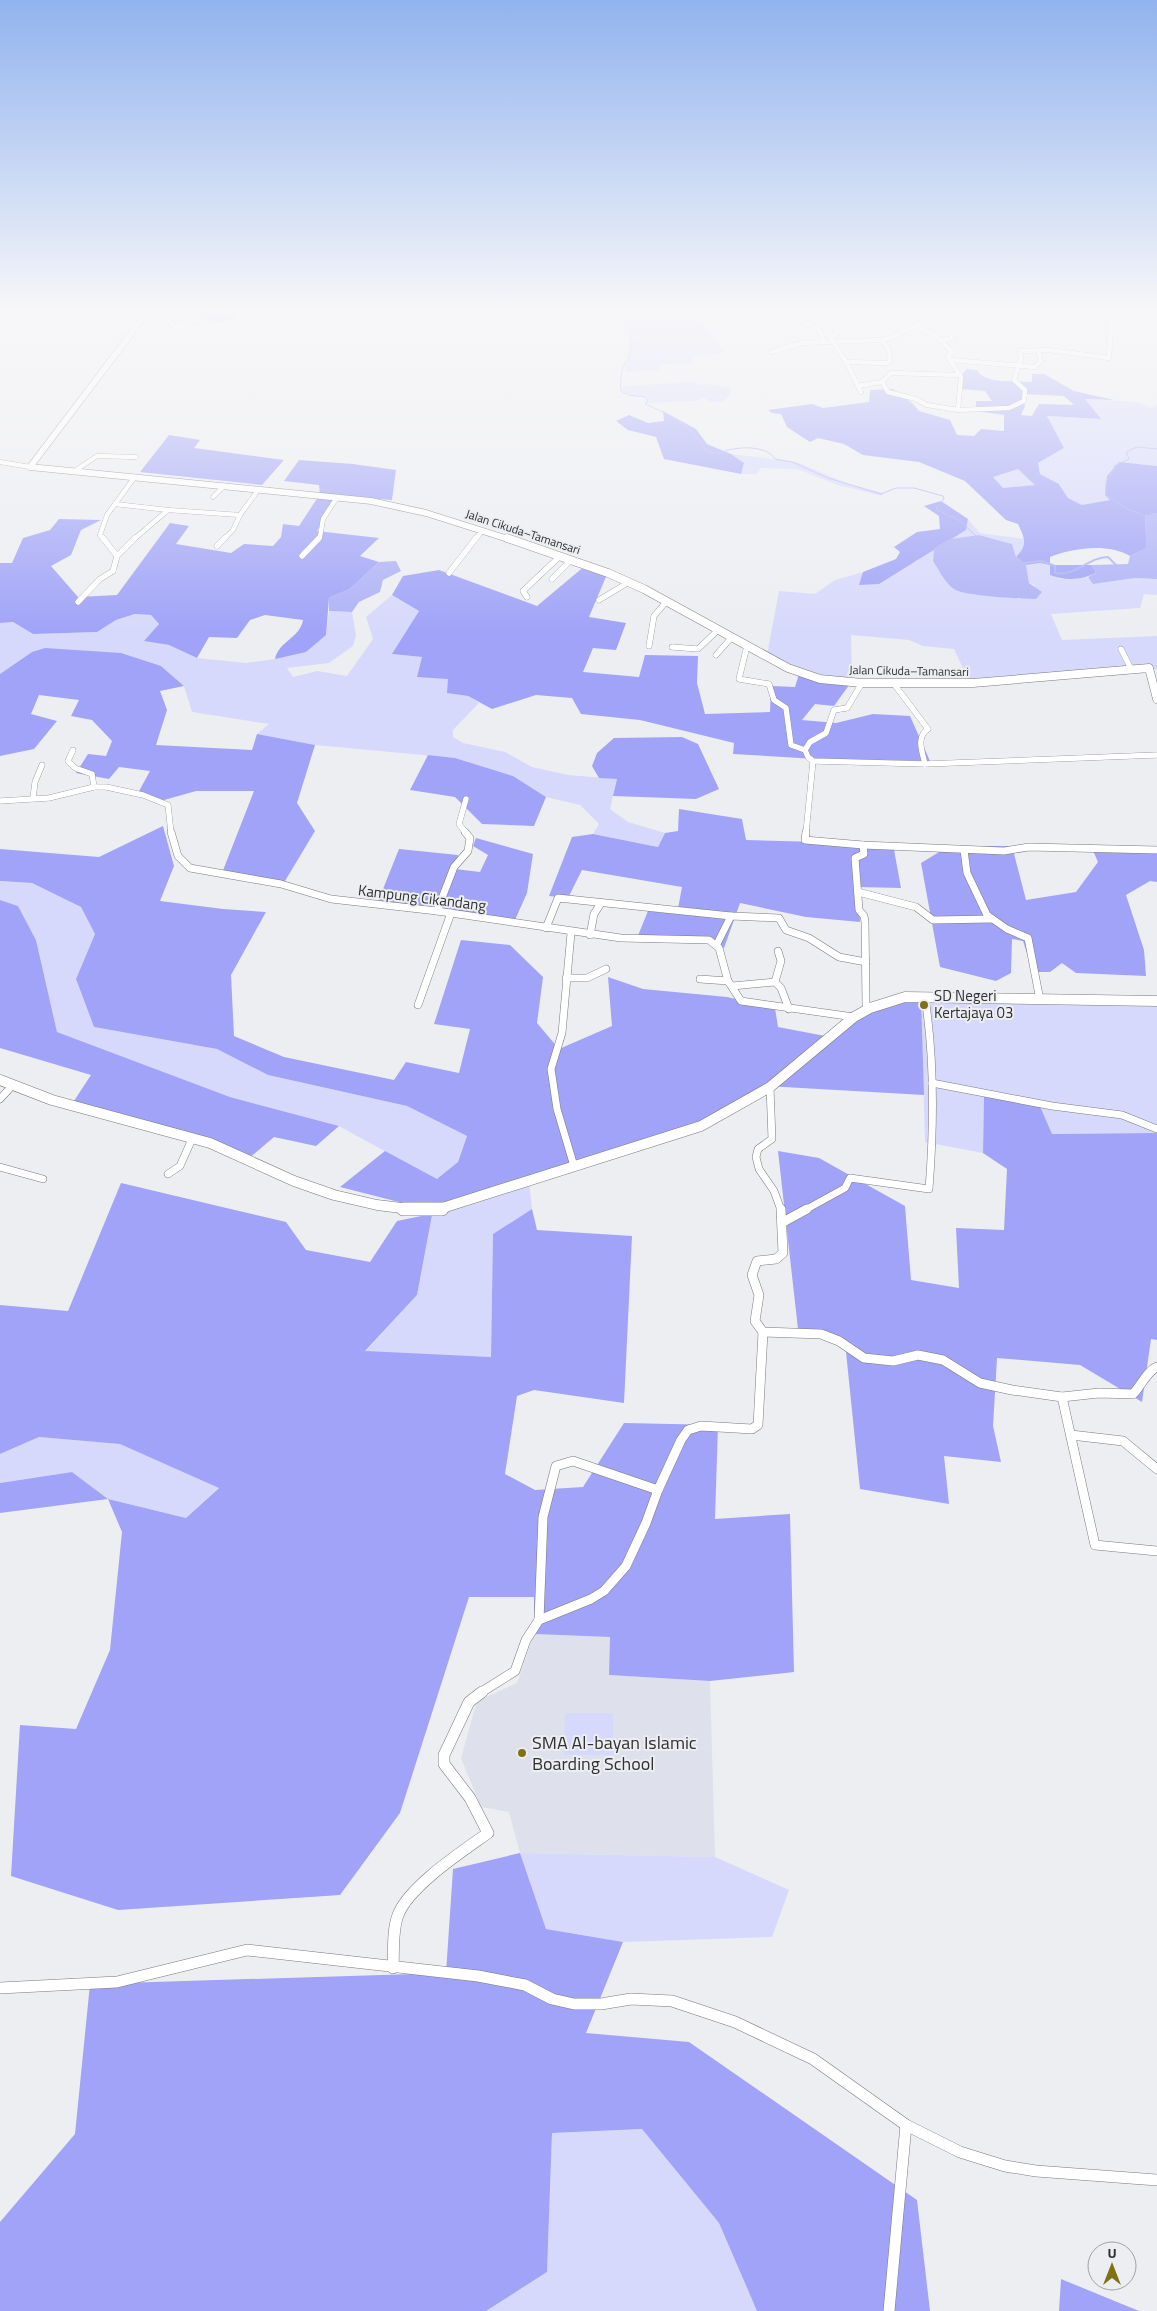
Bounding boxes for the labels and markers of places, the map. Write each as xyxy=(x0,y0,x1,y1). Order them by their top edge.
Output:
place label: SD Negeri Kertajaya 03 xyxy=(934,984,1013,1024)
marker: SD Negeri Kertajaya 03 xyxy=(918,999,930,1011)
place label: SMA Al-bayan Islamic Boarding School xyxy=(532,1729,697,1777)
marker: SMA Al-bayan Islamic Boarding School xyxy=(516,1747,528,1759)

